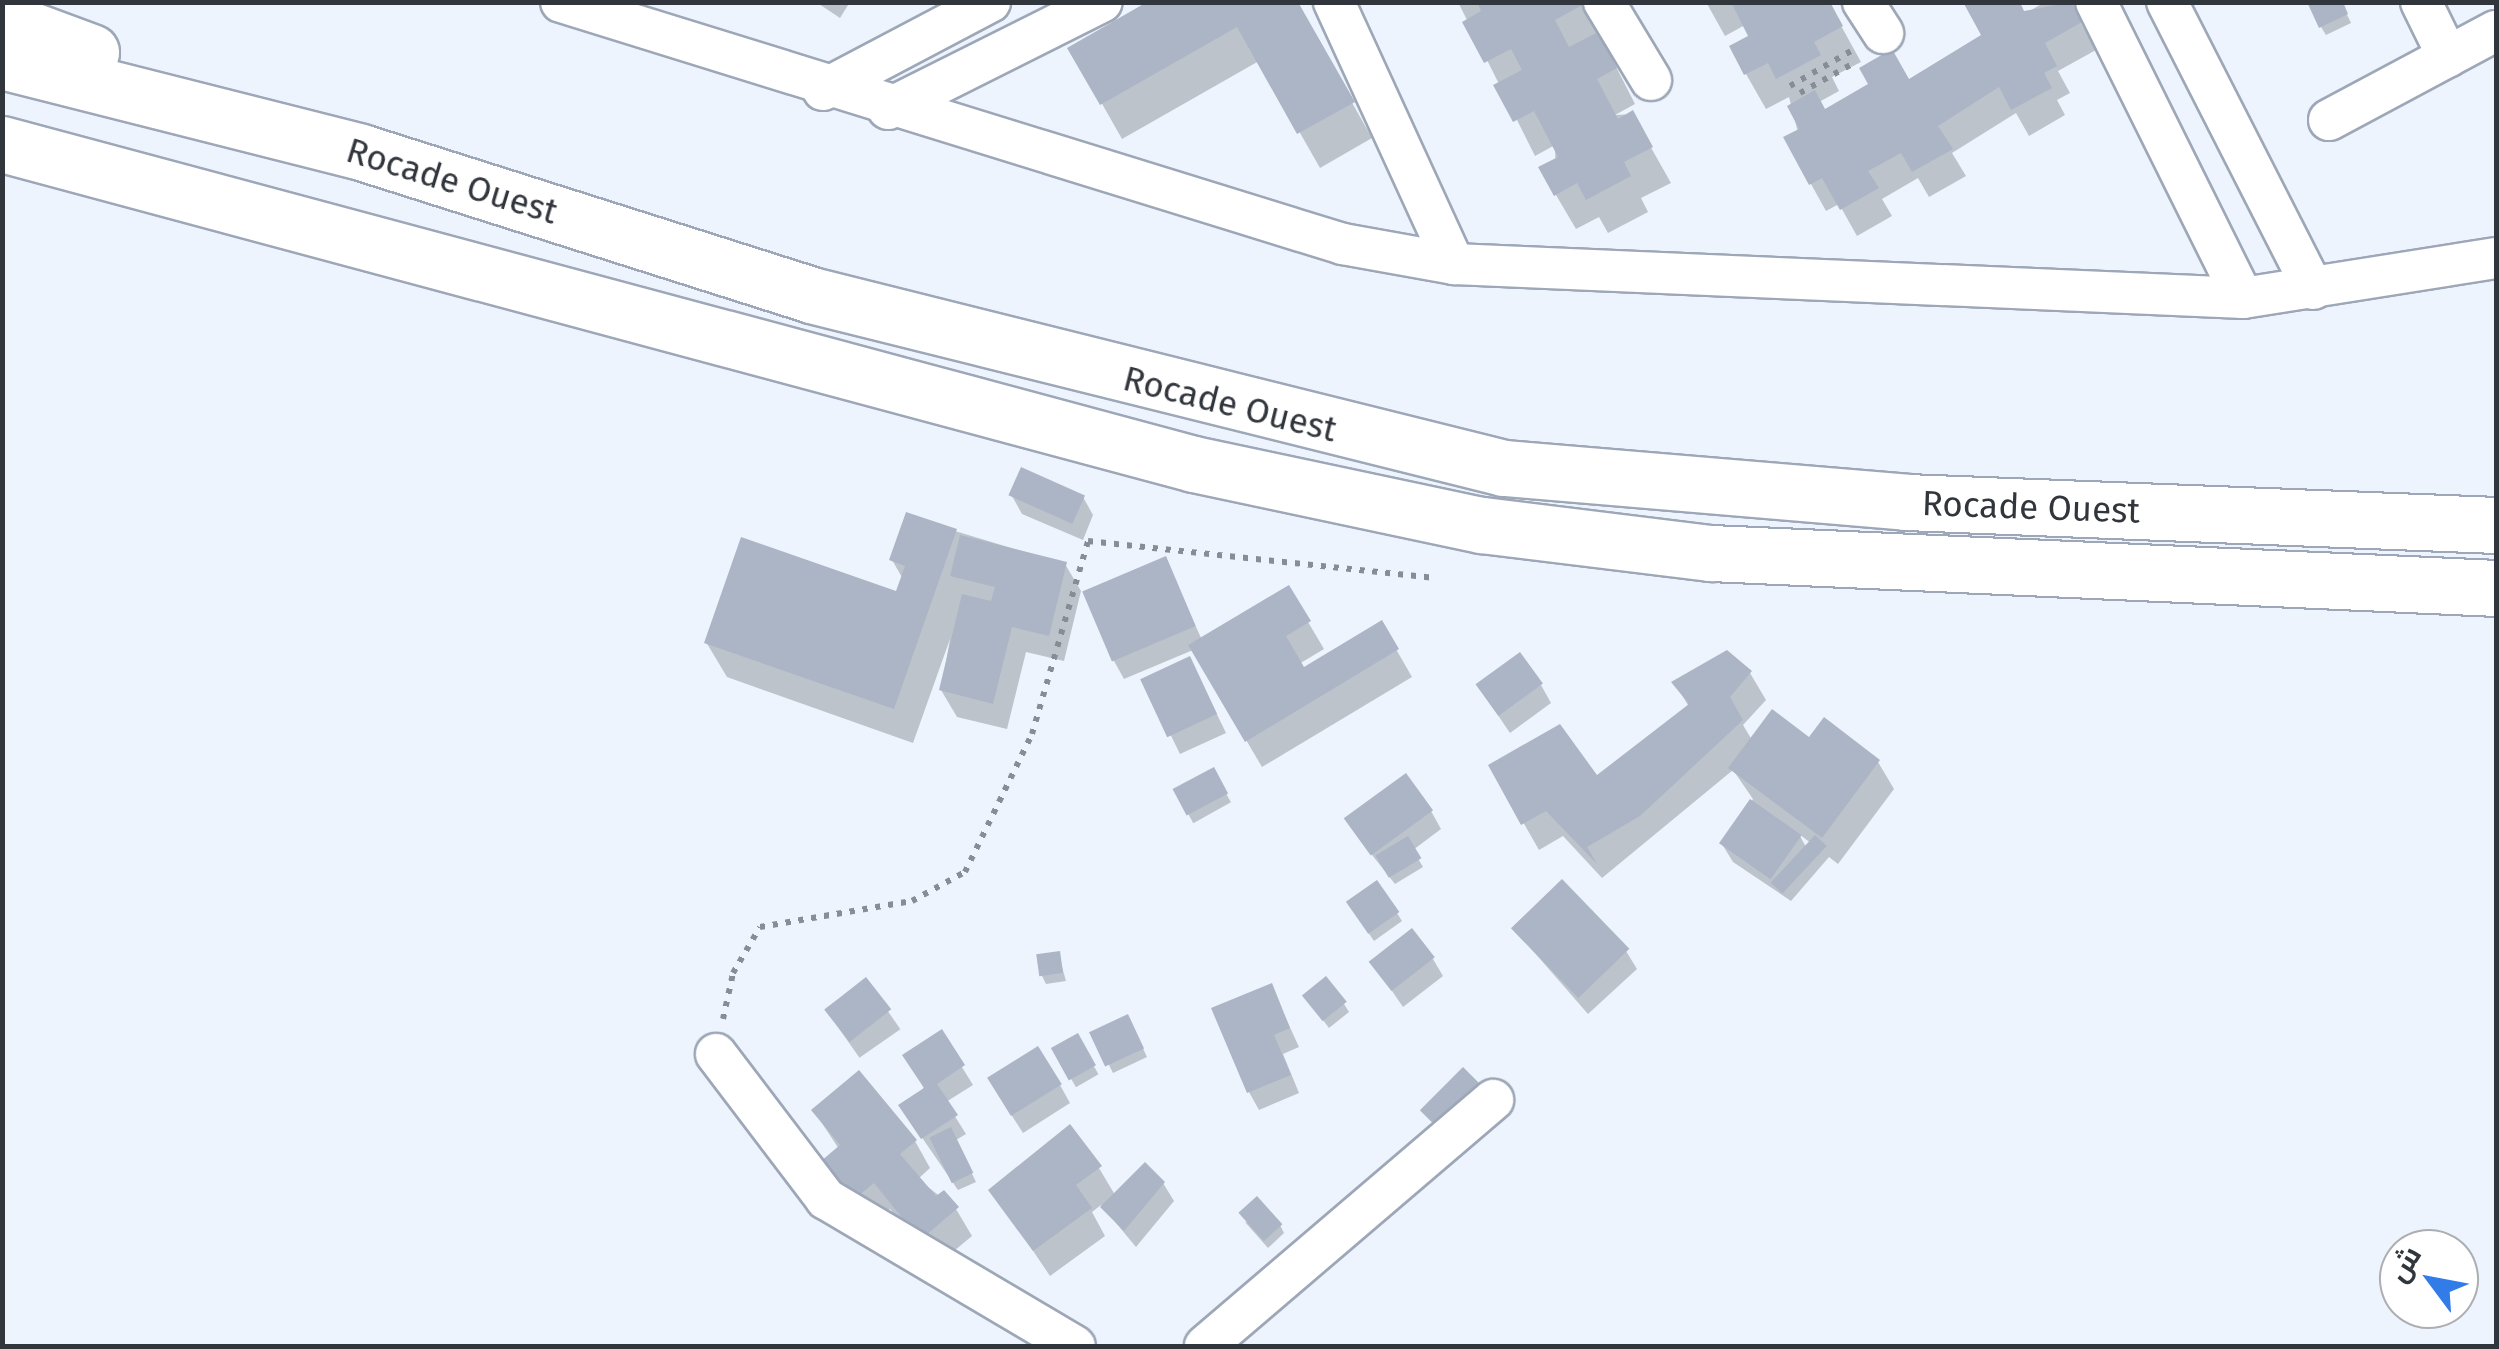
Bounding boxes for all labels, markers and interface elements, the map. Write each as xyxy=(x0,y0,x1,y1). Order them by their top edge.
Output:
street label: Rocade Ouest xyxy=(341,129,563,233)
street label: Rocade Ouest xyxy=(1119,357,1341,451)
street label: Rocade Ouest xyxy=(1921,482,2141,532)
north arrow xyxy=(2379,1229,2479,1329)
text: ش xyxy=(2381,1240,2428,1288)

